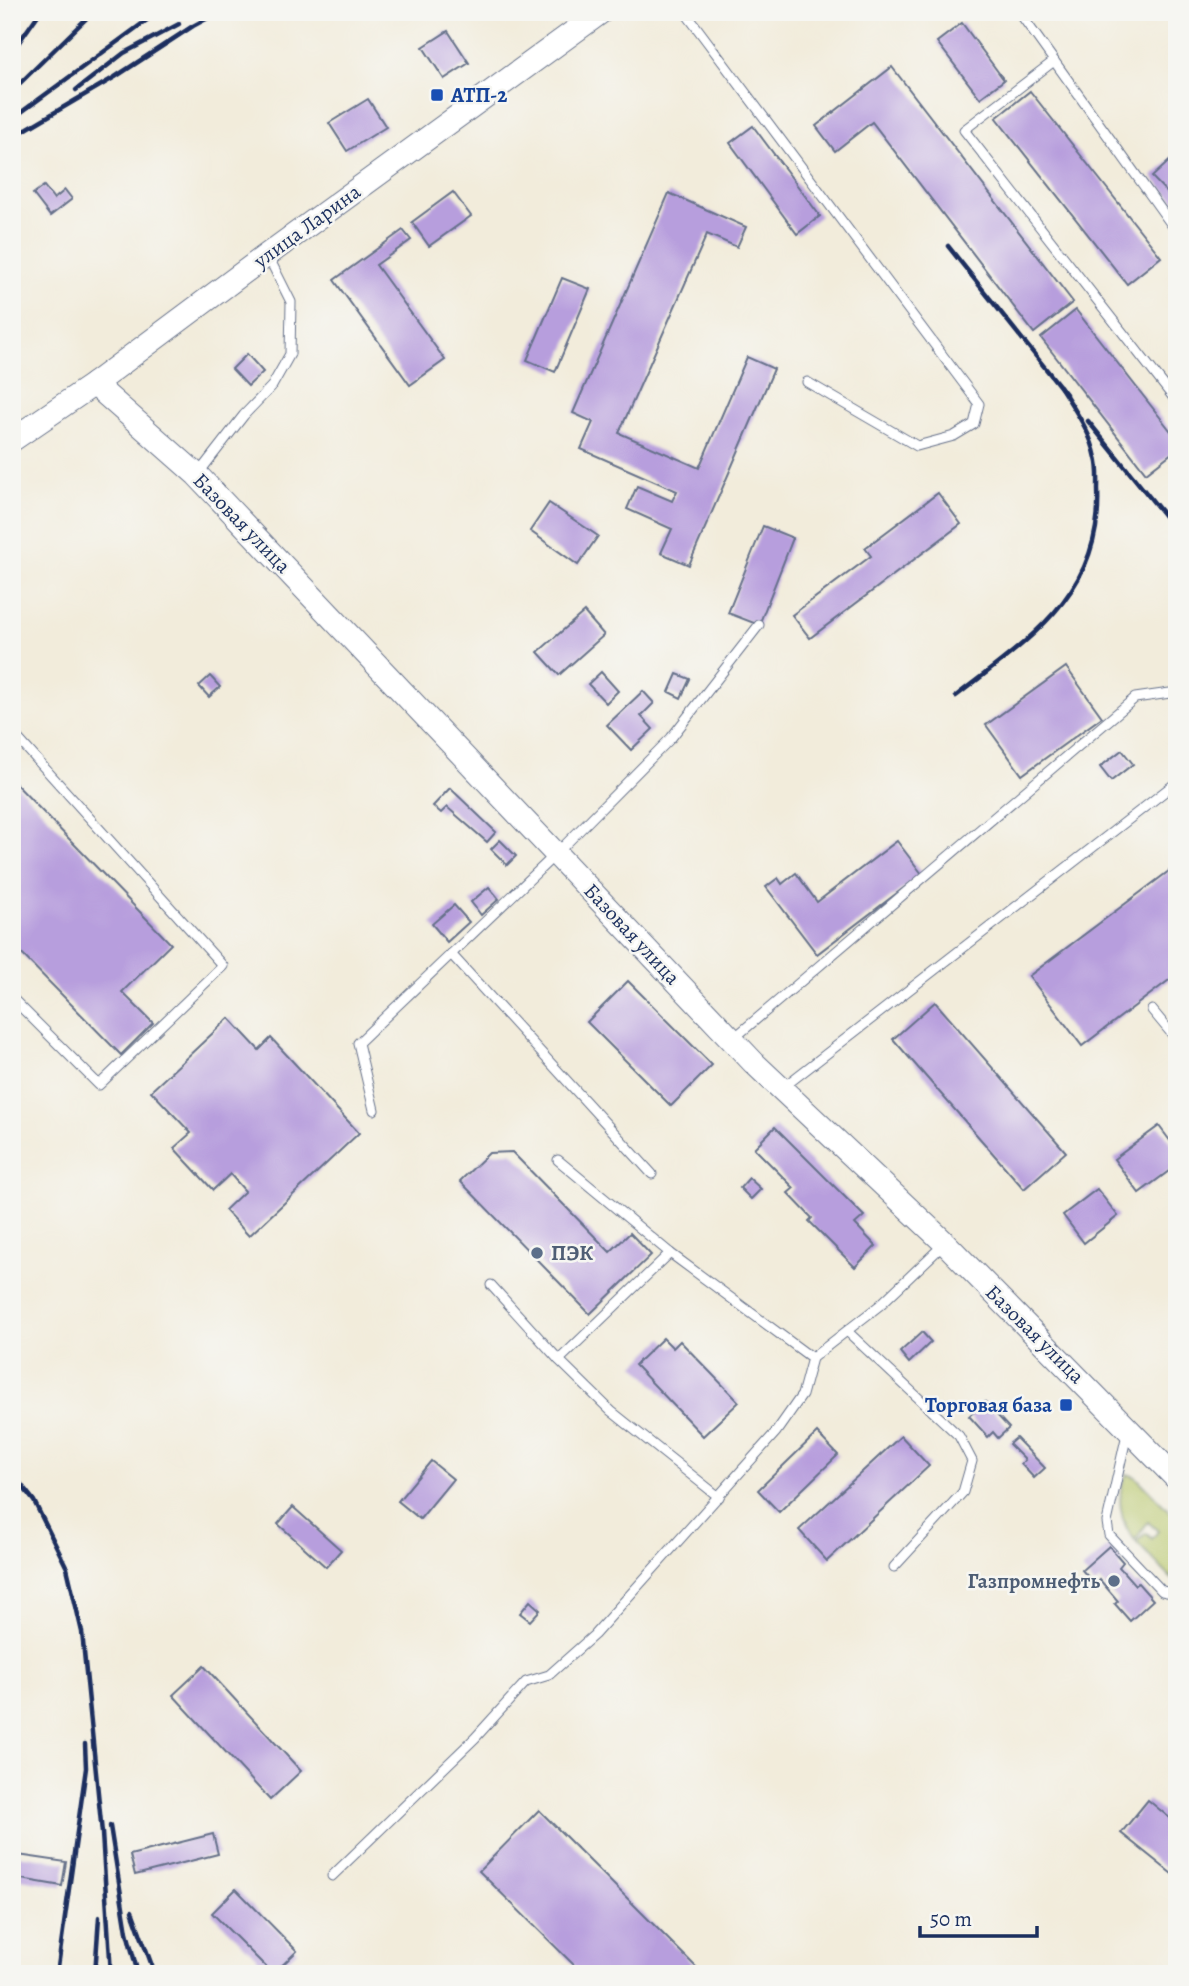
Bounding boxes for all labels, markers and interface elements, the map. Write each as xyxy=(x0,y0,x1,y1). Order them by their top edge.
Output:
place label: АТП-2 xyxy=(450,81,508,109)
marker: АТП-2 xyxy=(429,87,445,103)
street label: улица Ларина xyxy=(247,177,366,275)
street label: Базовая улица xyxy=(187,467,297,579)
street label: Базовая улица xyxy=(578,877,687,991)
place label: ПЭК xyxy=(551,1239,593,1267)
marker: ПЭК xyxy=(529,1245,545,1261)
street label: Базовая улица xyxy=(979,1278,1091,1390)
place label: Торговая база xyxy=(925,1391,1052,1419)
marker: Торговая база xyxy=(1058,1397,1074,1413)
place label: Газпромнефть xyxy=(968,1567,1100,1595)
marker: Газпромнефть xyxy=(1106,1573,1122,1589)
scale bar xyxy=(920,1895,1037,1939)
text: 50 m xyxy=(930,1905,972,1933)

